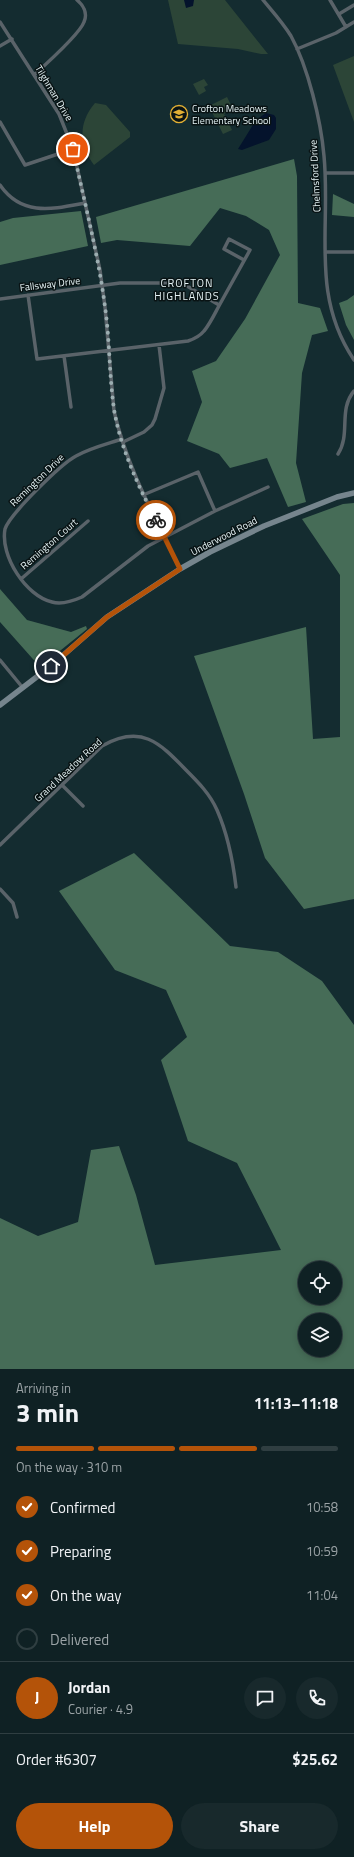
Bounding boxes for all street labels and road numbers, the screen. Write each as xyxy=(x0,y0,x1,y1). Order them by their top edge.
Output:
street label: Tilghman Drive xyxy=(31,62,77,124)
street label: Chelmsford Drive xyxy=(306,139,324,213)
street label: Fallsway Drive xyxy=(19,273,81,295)
street label: Remington Drive xyxy=(6,450,68,510)
street label: Underwood Road xyxy=(188,513,260,559)
street label: Remington Court xyxy=(17,515,81,573)
street label: Grand Meadow Road xyxy=(31,735,105,805)

